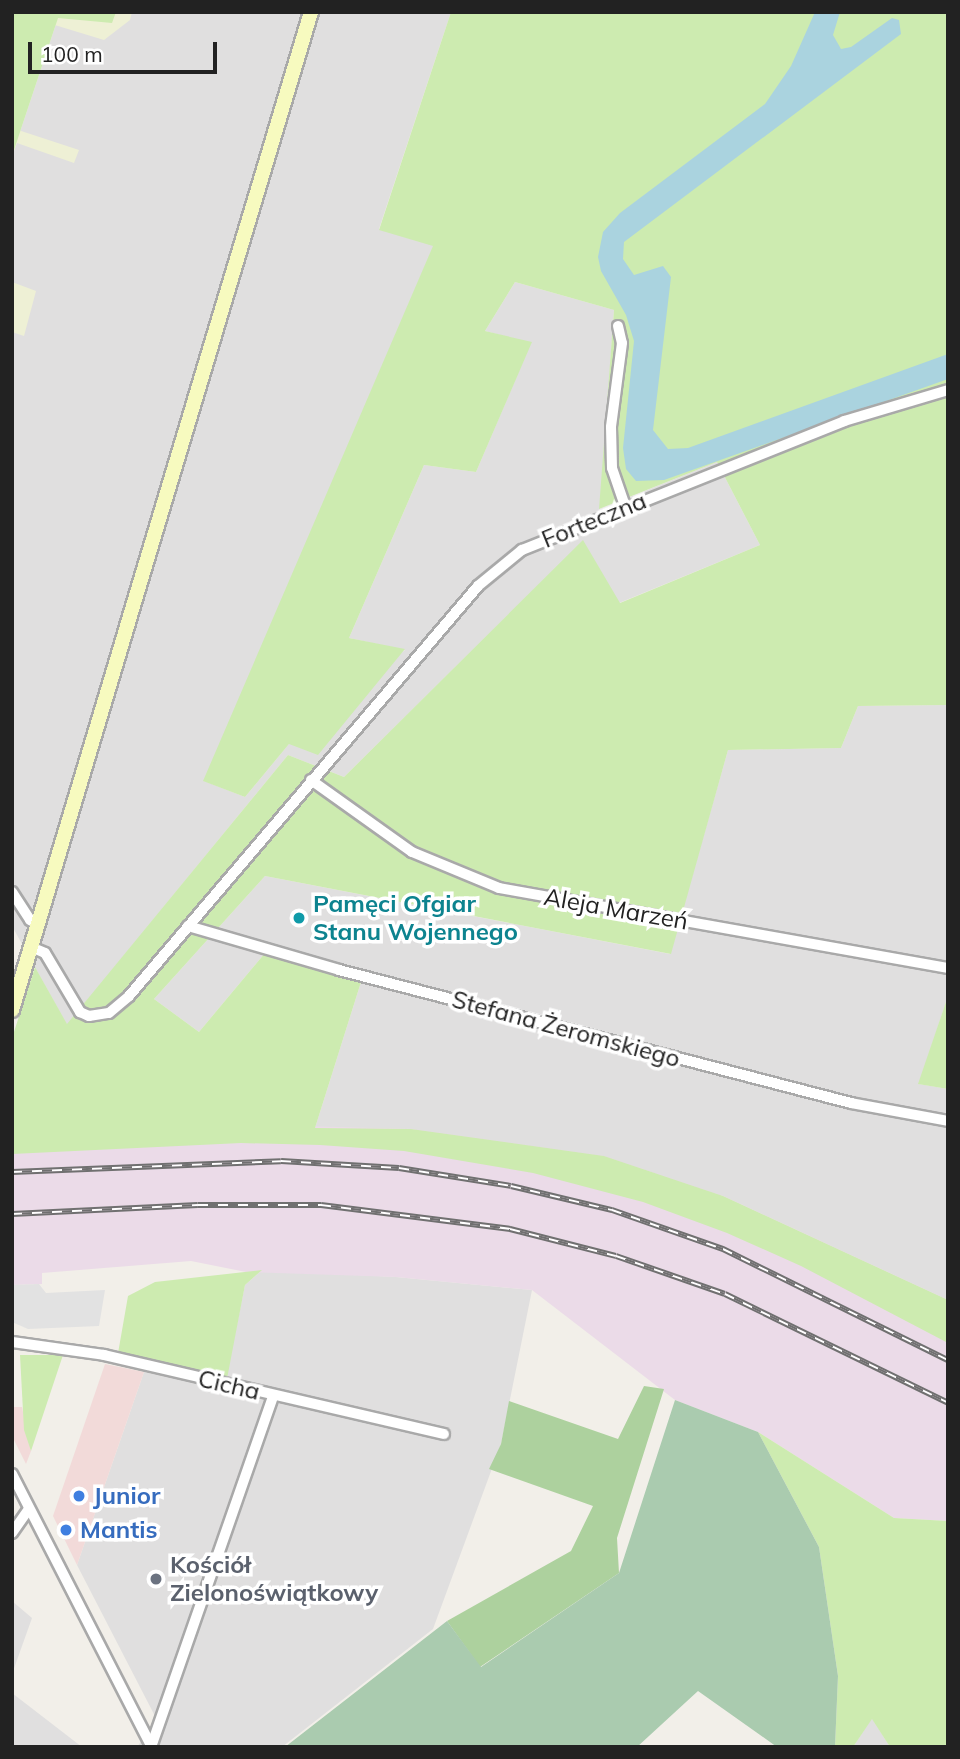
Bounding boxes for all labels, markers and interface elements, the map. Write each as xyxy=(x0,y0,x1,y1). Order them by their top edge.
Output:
scale bar xyxy=(32,28,220,72)
text: 100 m xyxy=(41,41,103,67)
street label: Forteczna xyxy=(538,486,650,554)
street label: Aleja Marzeń xyxy=(542,882,690,936)
place label: Pamęci Ofgiar Stanu Wojennego xyxy=(313,890,518,946)
marker: Pamęci Ofgiar Stanu Wojennego xyxy=(291,910,307,926)
street label: Stefana Żeromskiego xyxy=(449,985,683,1073)
street label: Cicha xyxy=(195,1364,263,1406)
place label: Junior xyxy=(93,1482,160,1510)
marker: Junior xyxy=(71,1488,87,1504)
place label: Mantis xyxy=(80,1516,158,1544)
marker: Mantis xyxy=(58,1522,74,1538)
place label: Kościół Zielonoświątkowy xyxy=(170,1551,378,1607)
marker: Kościół Zielonoświątkowy xyxy=(148,1571,164,1587)

